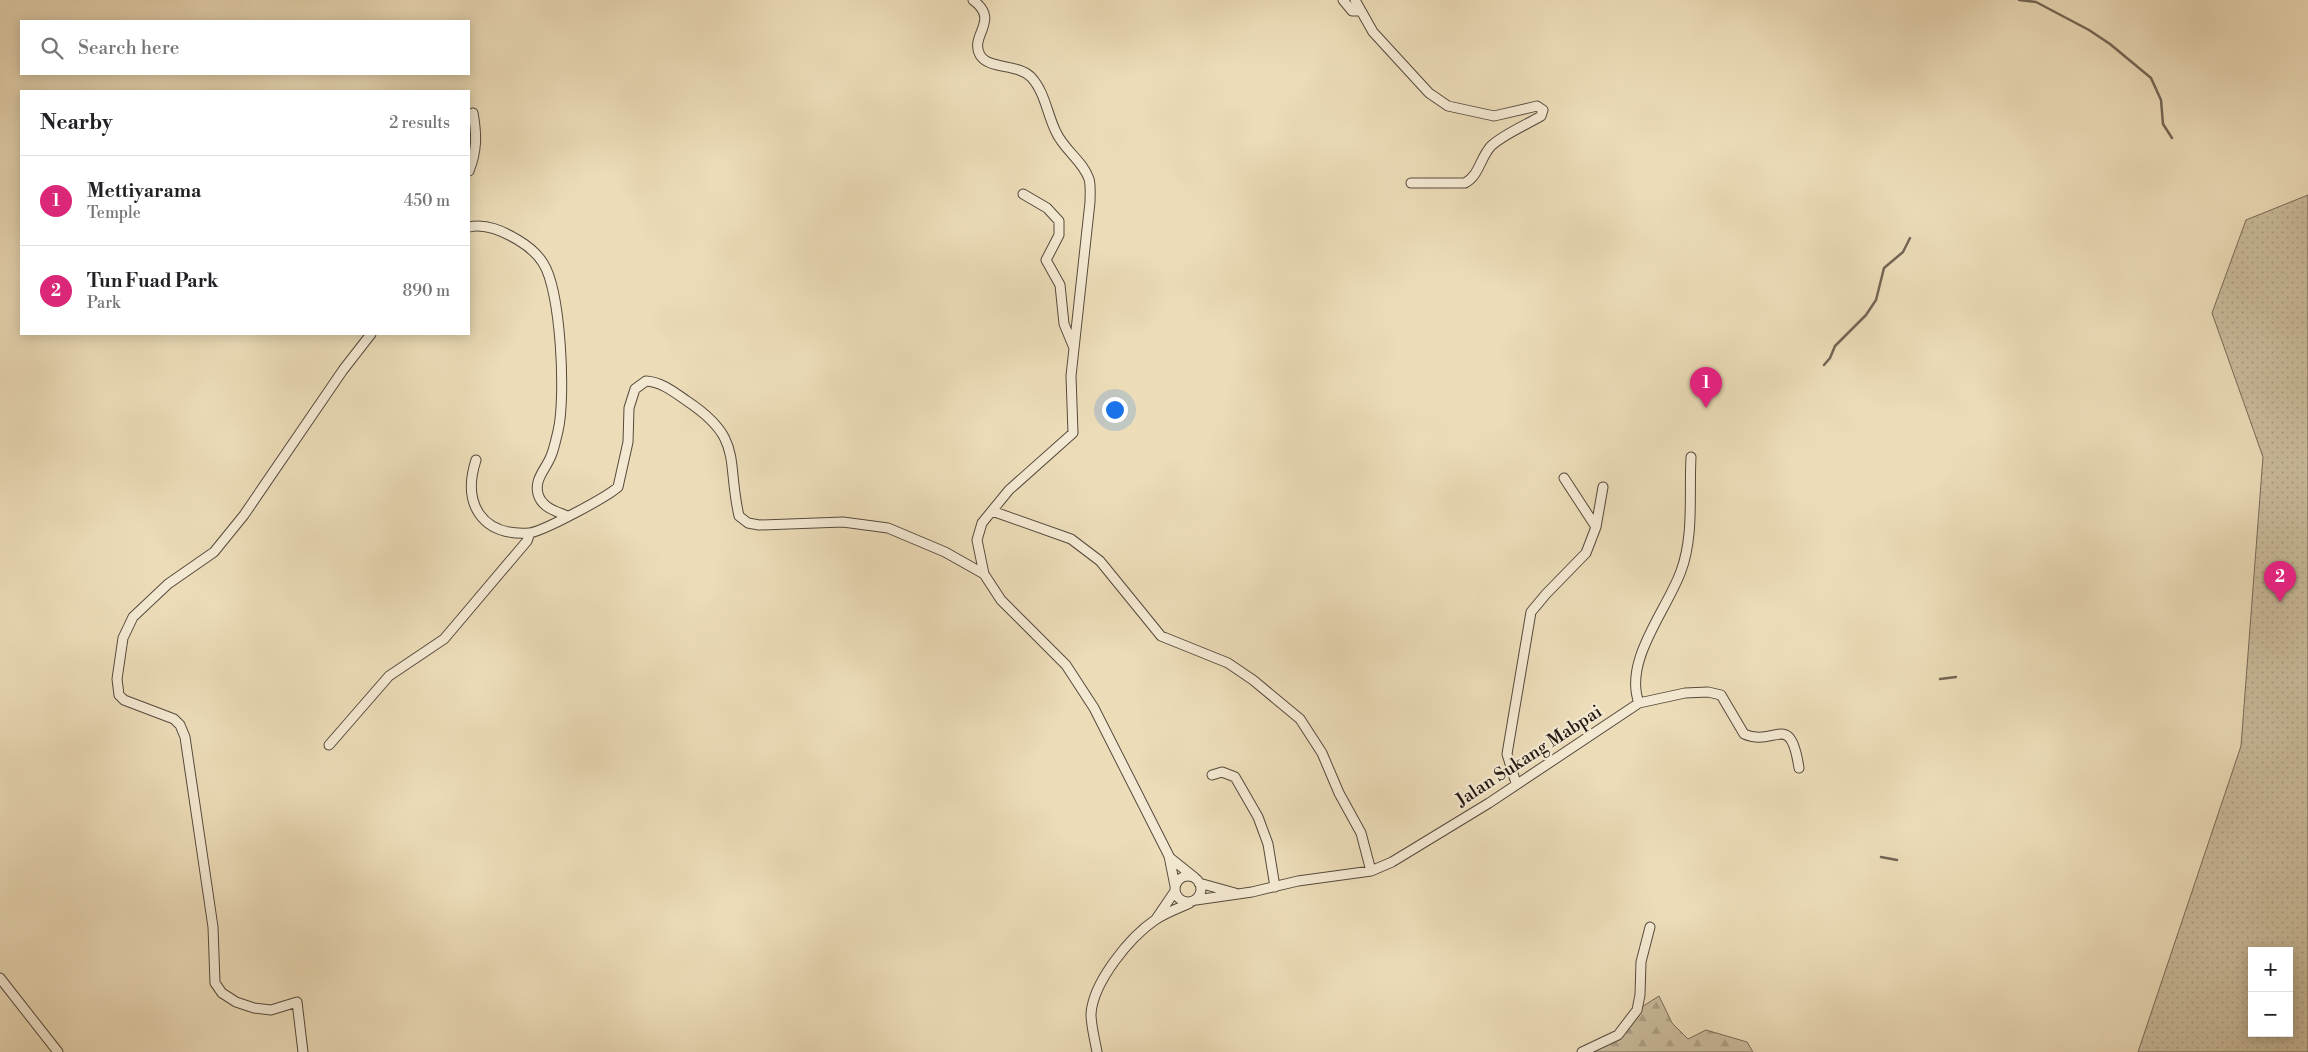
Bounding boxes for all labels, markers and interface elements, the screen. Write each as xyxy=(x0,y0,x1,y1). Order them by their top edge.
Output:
search box xyxy=(20,20,470,75)
icon: search xyxy=(38,34,66,62)
text: Search here xyxy=(78,36,179,60)
text: Nearby xyxy=(40,110,113,136)
text: 2 results xyxy=(389,113,450,133)
text: Mettiyarama xyxy=(87,179,201,203)
text: 1 xyxy=(52,191,60,211)
text: 450 m xyxy=(404,191,450,211)
text: Temple xyxy=(87,203,141,223)
text: Tun Fuad Park xyxy=(87,269,219,293)
text: 2 xyxy=(51,281,61,301)
text: 890 m xyxy=(403,281,450,301)
text: Park xyxy=(87,293,120,313)
pin: 1 xyxy=(1690,367,1722,408)
your location xyxy=(1102,397,1128,423)
pin: 2 xyxy=(2264,561,2296,602)
street label: Jalan Sukang Mabpai xyxy=(1451,700,1607,812)
map controls xyxy=(2248,947,2293,1037)
button: + xyxy=(2248,947,2293,992)
button: − xyxy=(2248,992,2293,1037)

